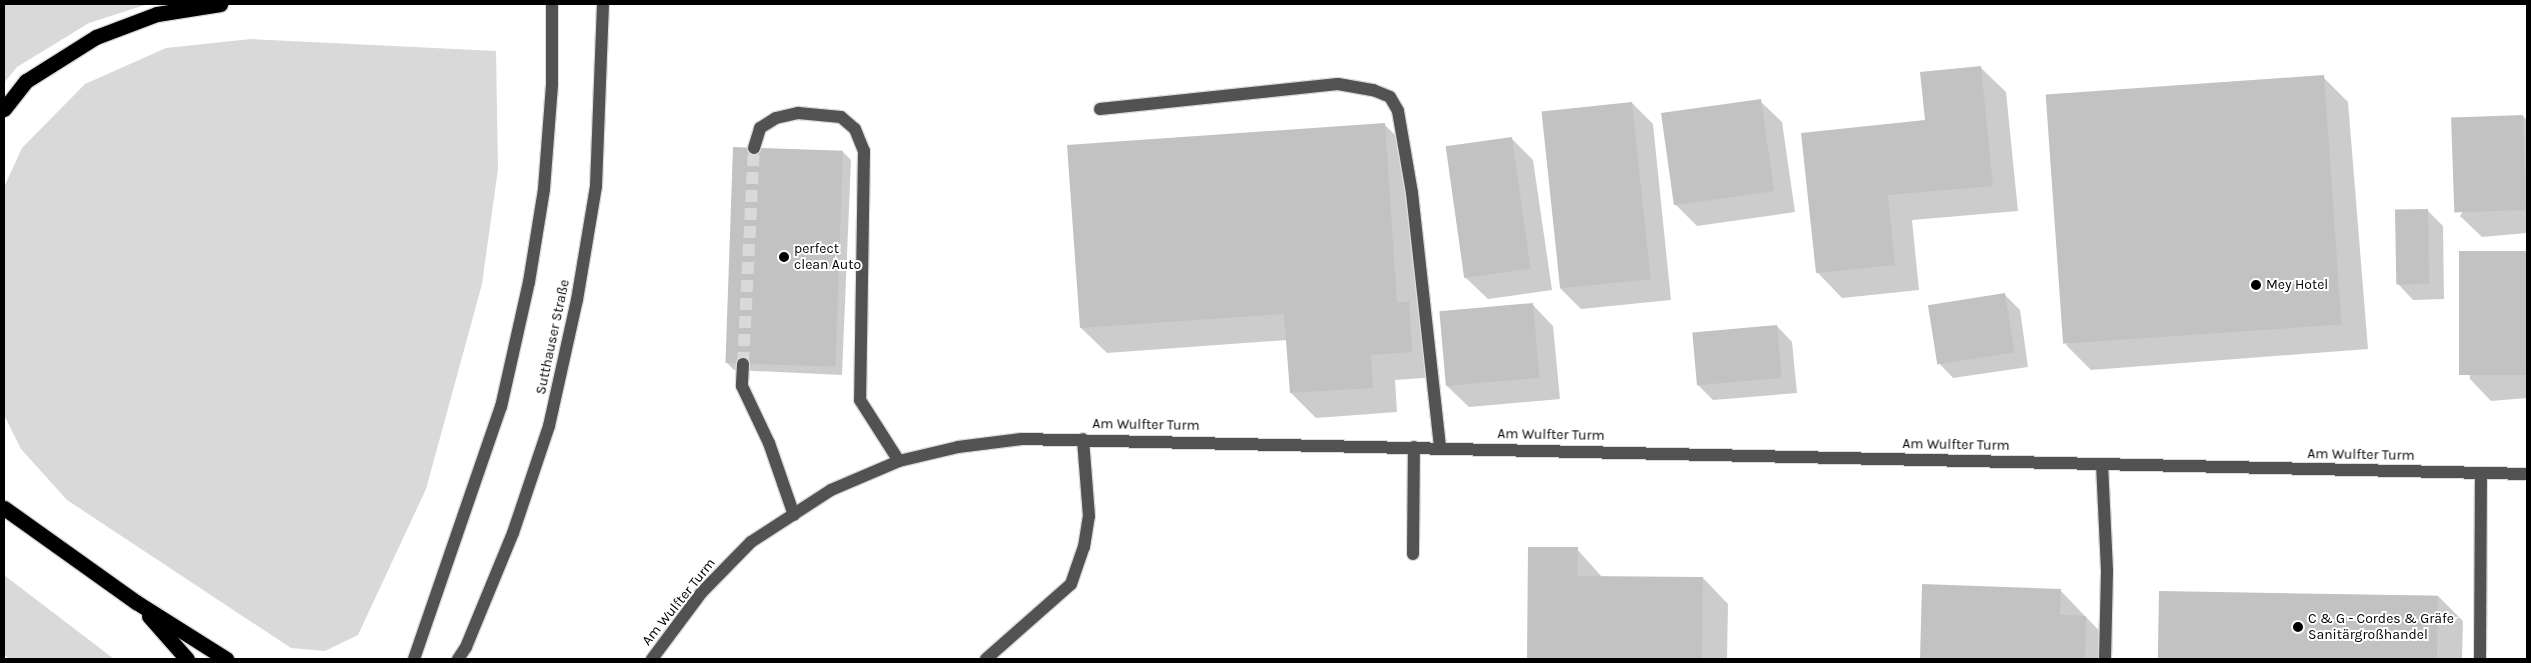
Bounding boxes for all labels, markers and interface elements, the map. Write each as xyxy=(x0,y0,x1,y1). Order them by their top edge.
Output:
place label: perfect clean Auto xyxy=(794,241,861,274)
marker: perfect clean Auto xyxy=(778,251,790,263)
place label: Mey Hotel xyxy=(2266,277,2328,293)
street label: Sutthauser Straße xyxy=(533,278,573,396)
marker: Mey Hotel xyxy=(2250,279,2262,291)
street label: Am Wulfter Turm xyxy=(1092,416,1200,434)
street label: Am Wulfter Turm xyxy=(1497,426,1605,444)
street label: Am Wulfter Turm xyxy=(1902,436,2010,454)
street label: Am Wulfter Turm xyxy=(2307,446,2415,464)
street label: Am Wulfter Turm xyxy=(639,555,719,649)
place label: C & G - Cordes & Gräfe Sanitärgroßhandel xyxy=(2308,611,2454,644)
marker: C & G - Cordes & Gräfe Sanitärgroßhandel xyxy=(2292,621,2304,633)

